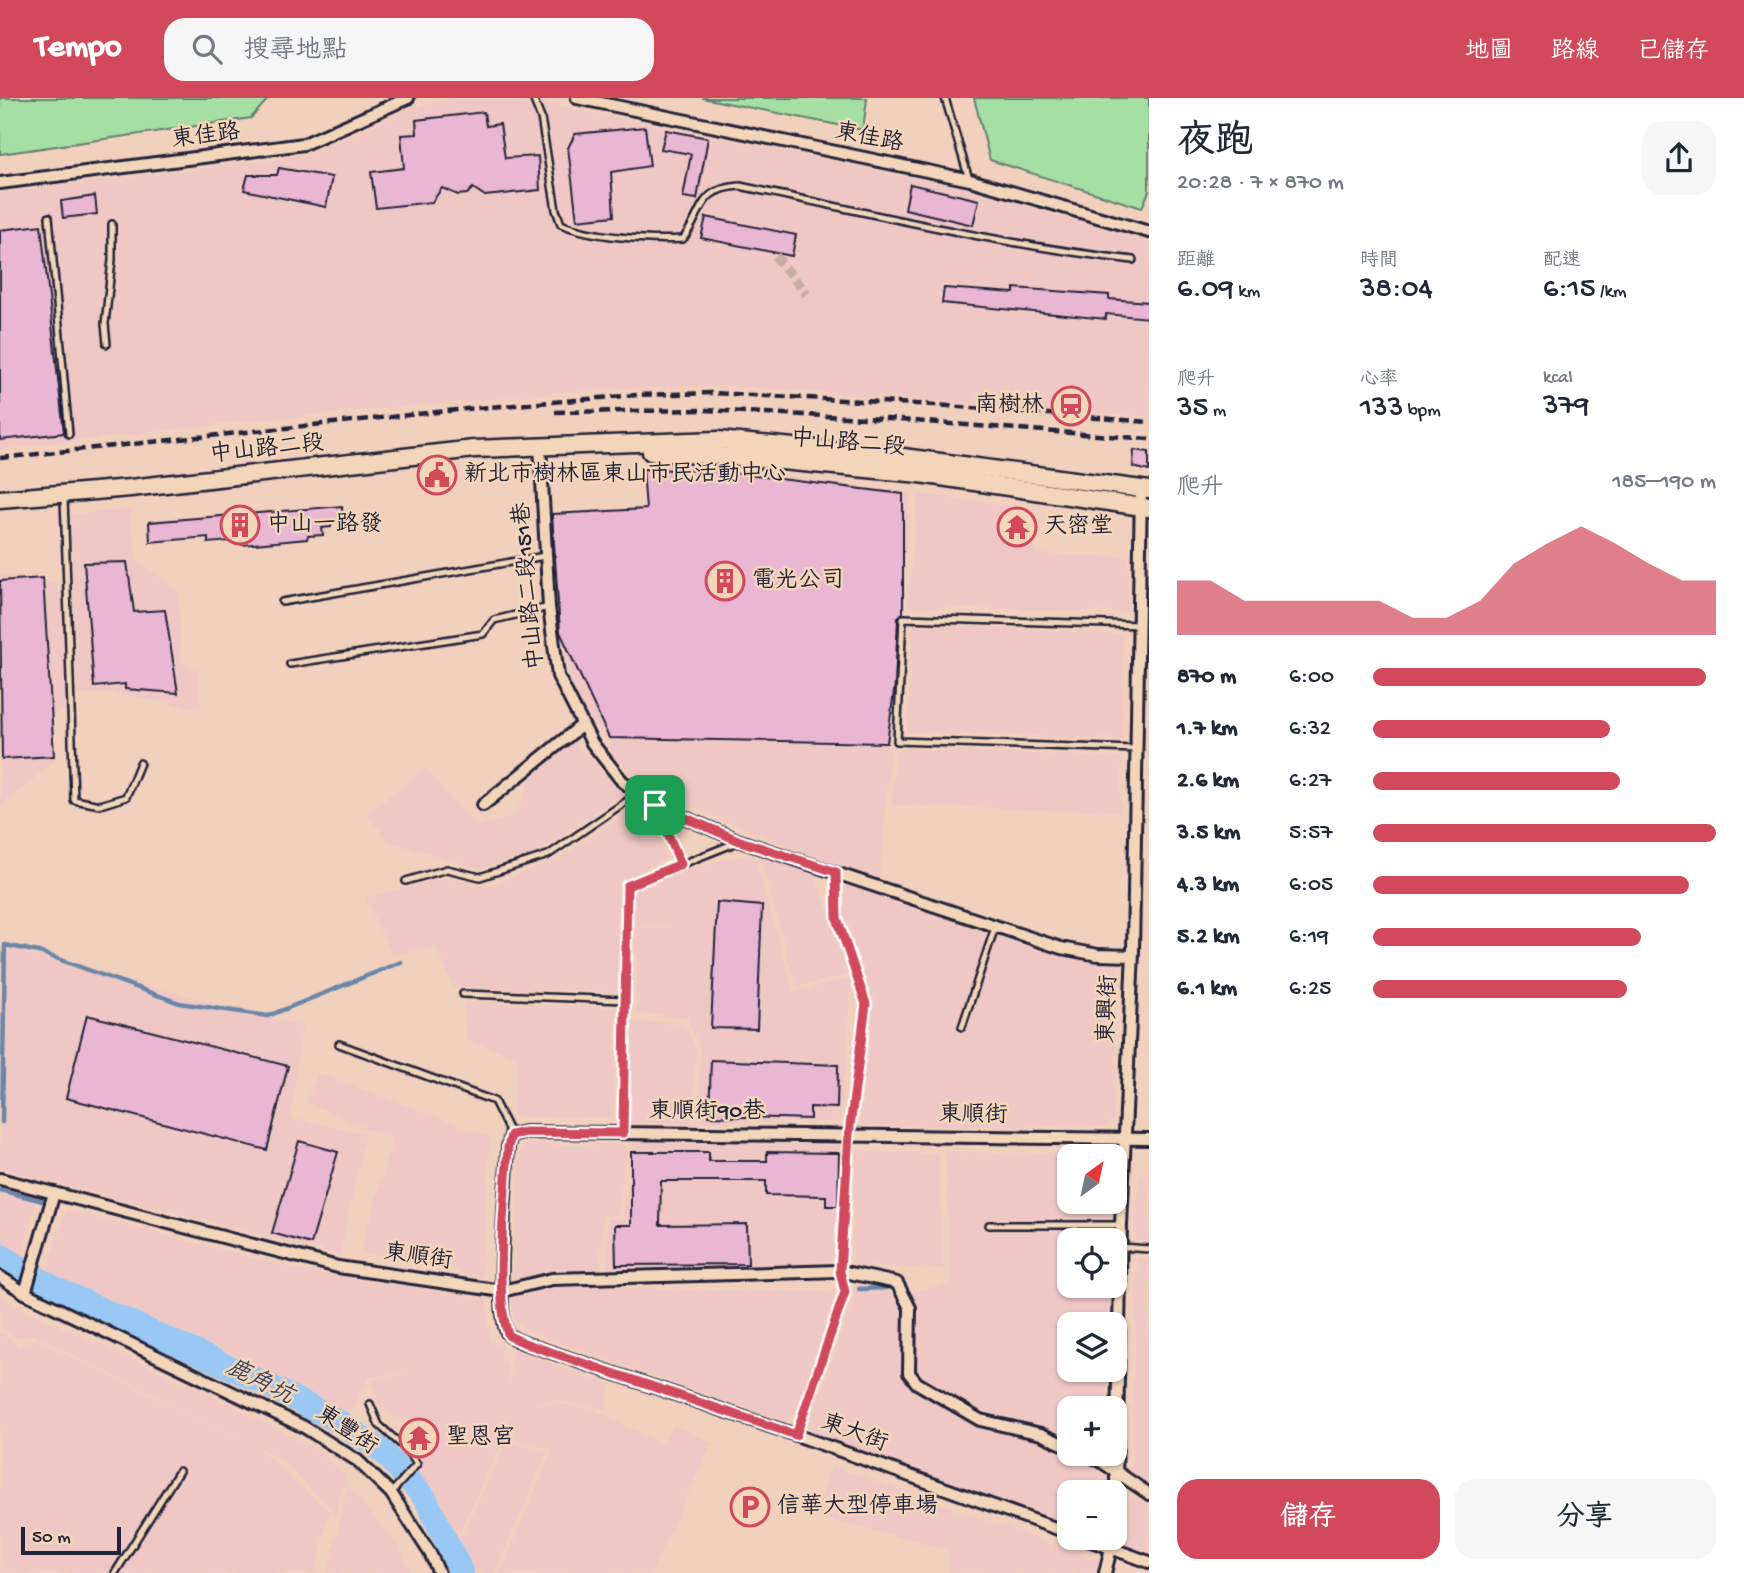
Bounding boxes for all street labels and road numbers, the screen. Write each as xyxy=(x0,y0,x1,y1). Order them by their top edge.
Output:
street label: 東佳路 xyxy=(170,118,242,155)
street label: 東佳路 xyxy=(833,118,906,159)
street label: 中山路二段 xyxy=(790,425,907,462)
street label: 中山路二段 xyxy=(208,430,326,469)
street label: 中山路二段151巷 xyxy=(508,500,551,671)
street label: 東興街 xyxy=(1093,974,1124,1044)
street label: 東順街90巷 xyxy=(649,1098,766,1126)
street label: 東順街 xyxy=(938,1101,1008,1130)
street label: 東順街 xyxy=(382,1239,454,1276)
street label: 東豐街 xyxy=(310,1400,383,1461)
street label: 東大街 xyxy=(817,1409,891,1458)

